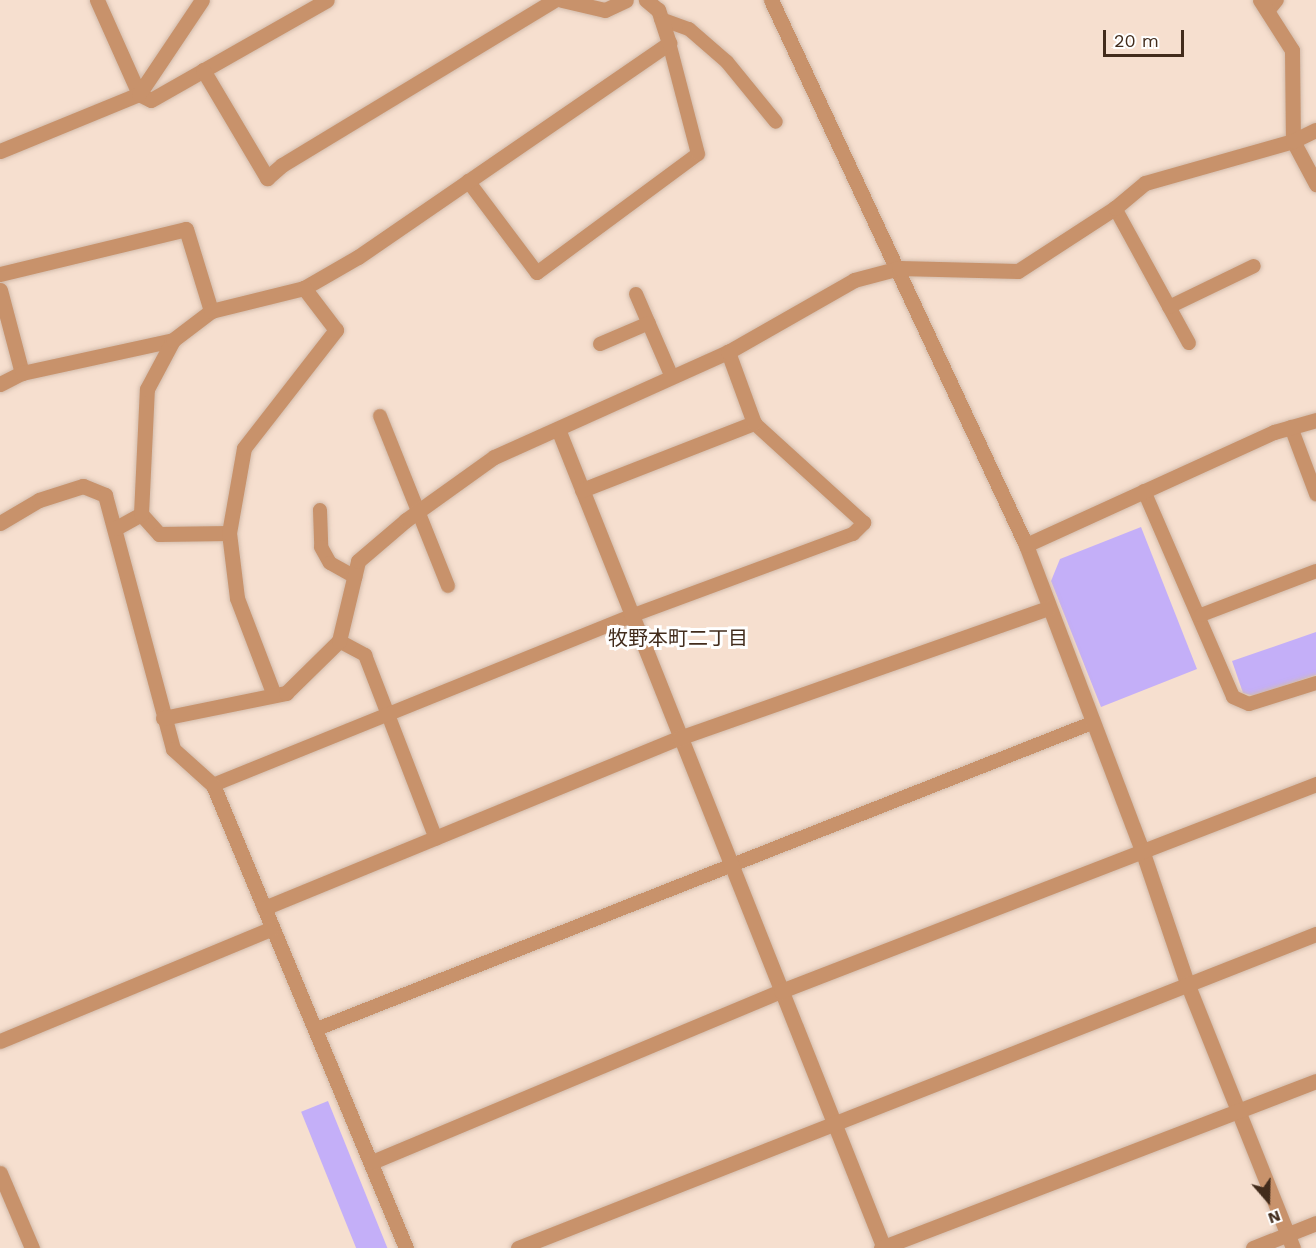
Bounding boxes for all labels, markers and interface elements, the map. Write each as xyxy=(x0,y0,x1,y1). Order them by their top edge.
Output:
scale bar xyxy=(1106,18,1187,56)
text: 20 m xyxy=(1114,30,1159,51)
district label: 牧野本町二丁目 xyxy=(608,626,748,650)
north arrow xyxy=(1238,1170,1298,1230)
text: N xyxy=(1266,1206,1283,1228)

